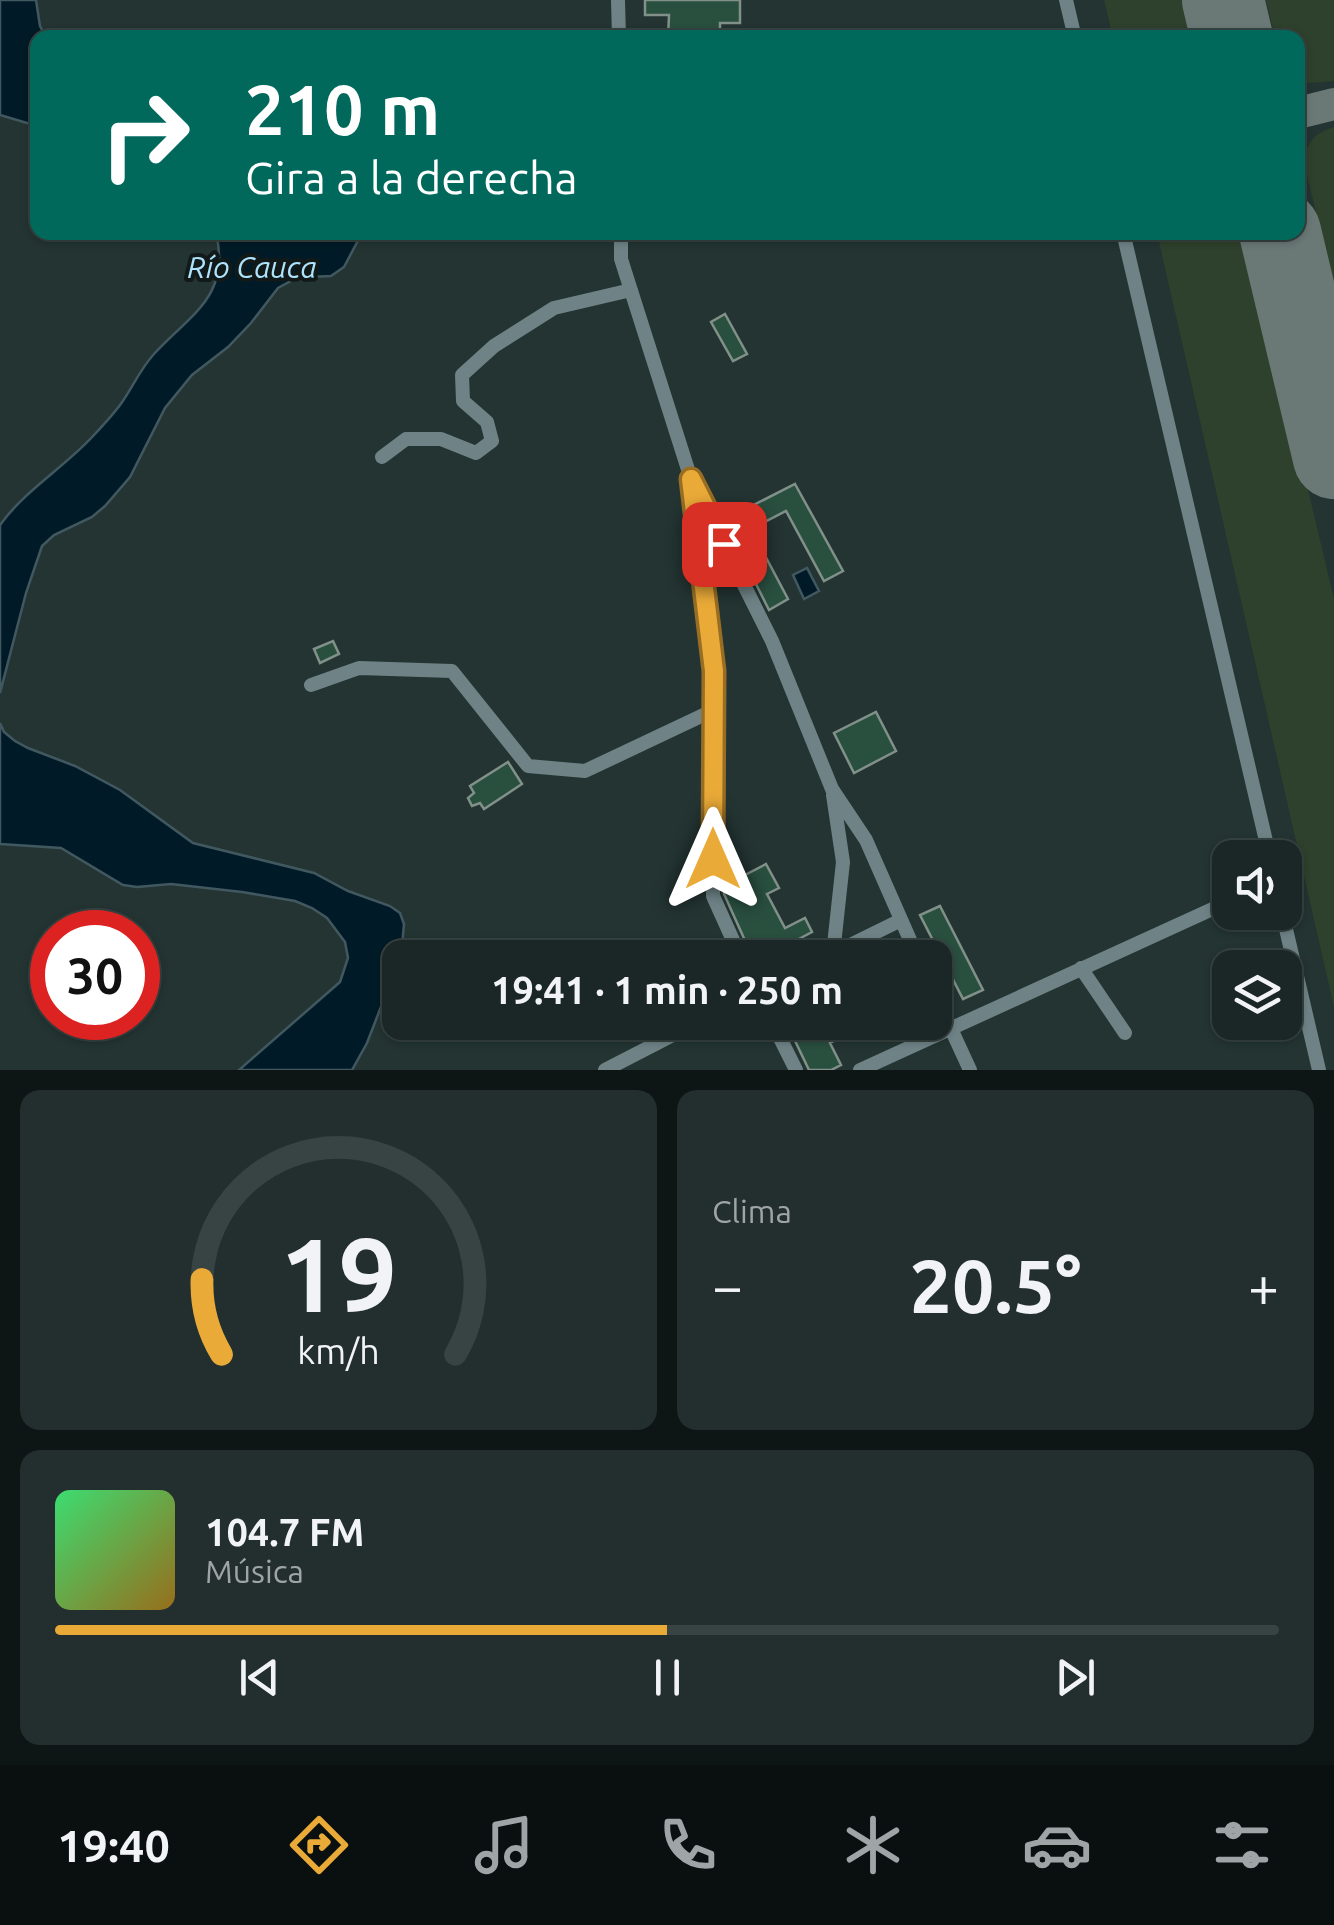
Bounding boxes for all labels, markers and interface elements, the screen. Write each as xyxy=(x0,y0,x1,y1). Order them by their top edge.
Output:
icon: right xyxy=(80,70,210,200)
text: 210 m xyxy=(245,70,440,148)
text: Gira a la derecha xyxy=(245,152,578,203)
water label: Río Cauca xyxy=(187,250,317,284)
pin xyxy=(682,502,767,587)
icon: arrive xyxy=(697,517,752,572)
position arrow xyxy=(661,807,765,911)
map controls xyxy=(1212,840,1302,1040)
button: sound xyxy=(1212,840,1302,930)
speed limit sign: 30 xyxy=(30,910,160,1040)
button: layers xyxy=(1212,950,1302,1040)
text: 19:41 · 1 min · 250 m xyxy=(491,969,843,1011)
text: Clima xyxy=(712,1193,792,1229)
text: 19 xyxy=(280,1215,397,1332)
text: 20.5° xyxy=(910,1243,1081,1327)
text: − xyxy=(712,1255,743,1316)
text: + xyxy=(1248,1255,1279,1316)
text: km/h xyxy=(297,1331,380,1371)
text: 104.7 FM xyxy=(205,1511,364,1553)
text: Música xyxy=(205,1553,304,1589)
icon: previous xyxy=(232,1650,287,1705)
icon: pause xyxy=(640,1650,695,1705)
icon: next xyxy=(1048,1650,1103,1705)
icon: directions xyxy=(284,1810,354,1880)
icon: music xyxy=(469,1810,539,1880)
icon: phone xyxy=(653,1810,723,1880)
icon: climate xyxy=(838,1810,908,1880)
icon: car xyxy=(1022,1810,1092,1880)
icon: filters xyxy=(1207,1810,1277,1880)
text: 19:40 xyxy=(57,1820,170,1871)

